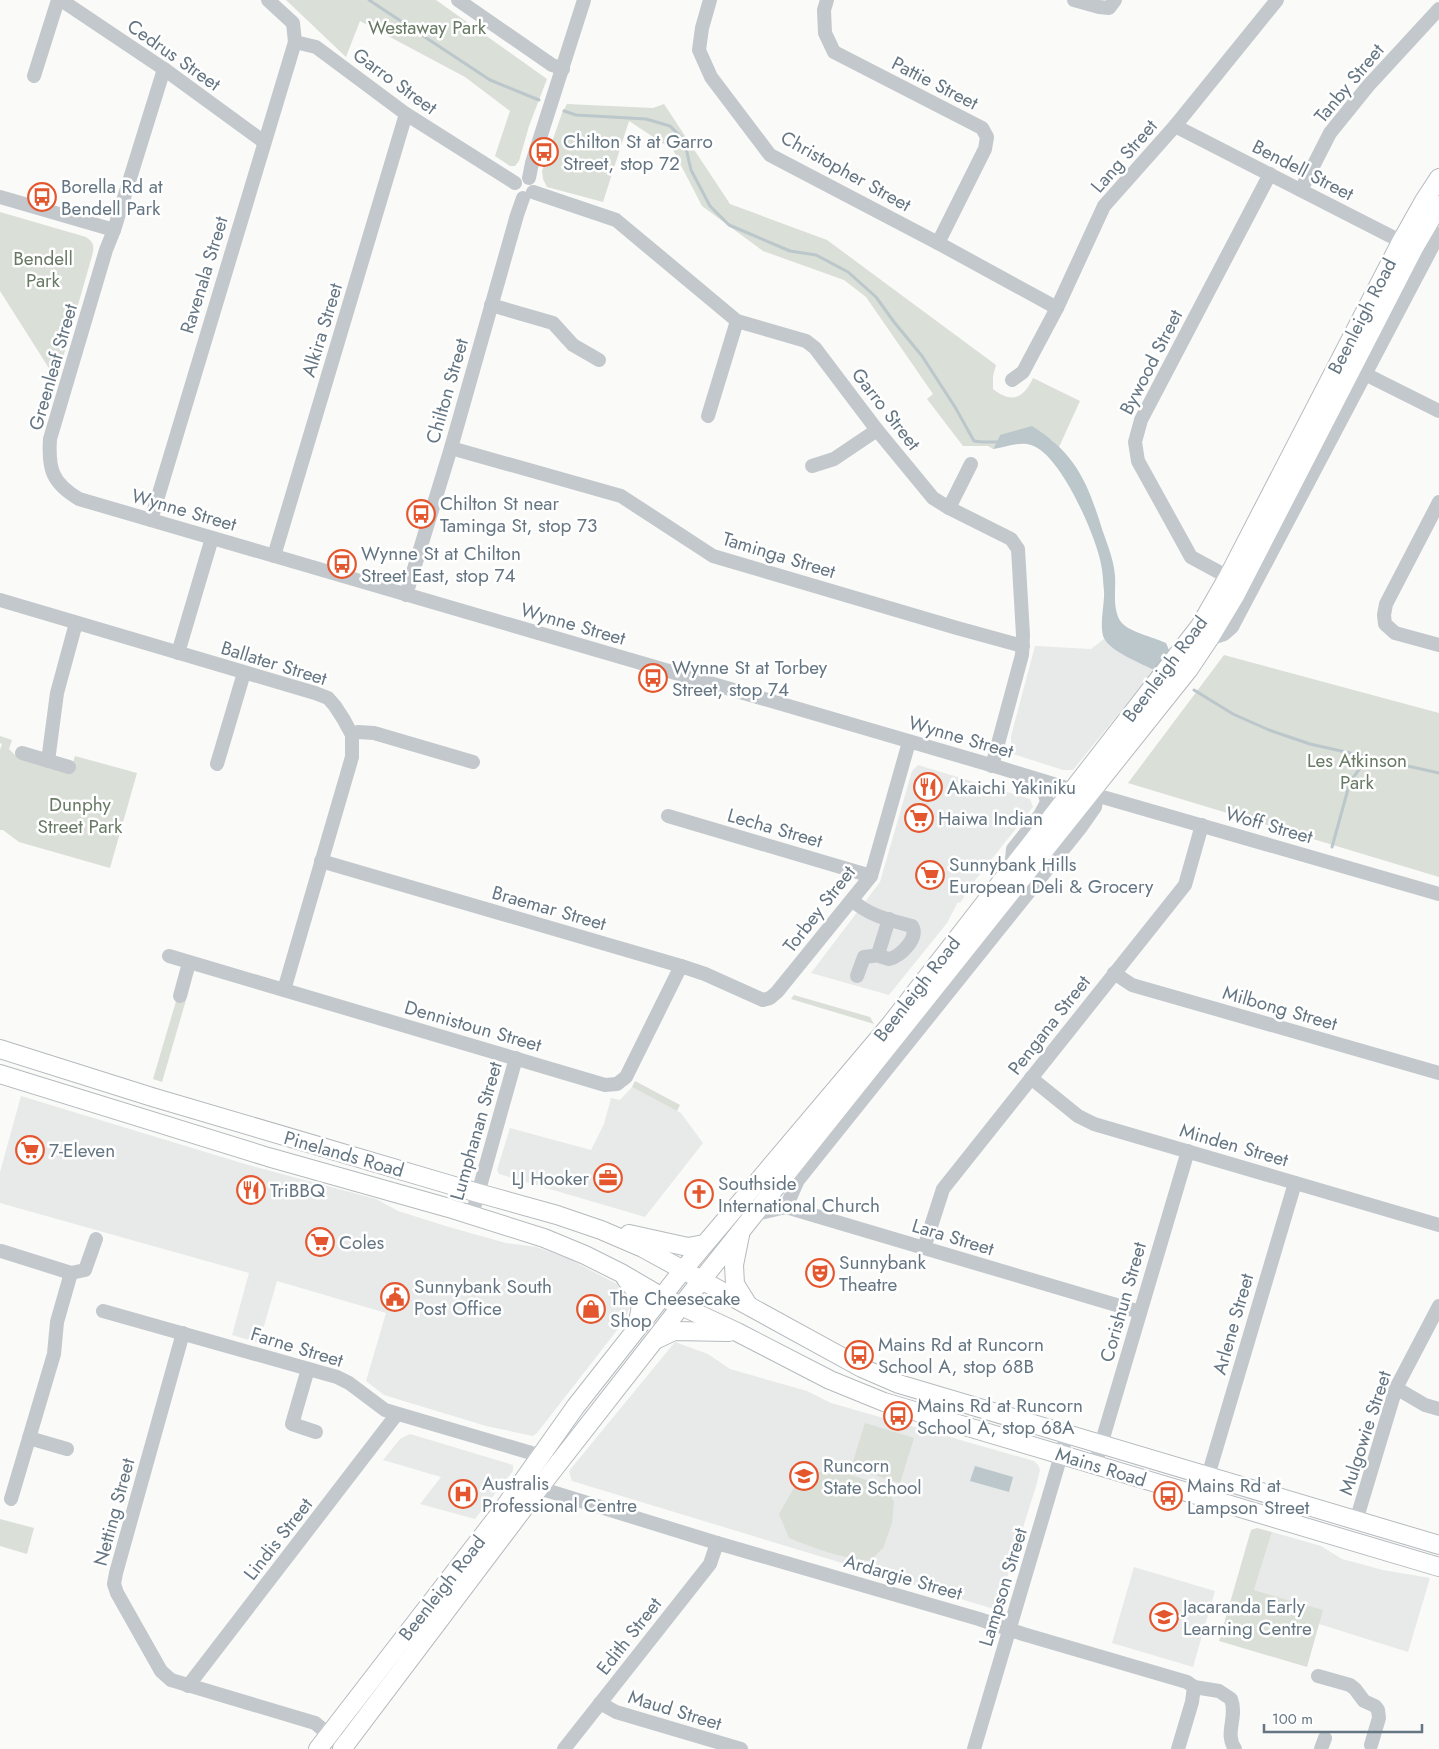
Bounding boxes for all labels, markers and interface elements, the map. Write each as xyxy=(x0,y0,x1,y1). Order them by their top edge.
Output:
street label: Cedrus Street xyxy=(122,13,227,98)
park label: Westaway Park xyxy=(368,14,487,41)
street label: Tanby Street xyxy=(1308,37,1390,128)
street label: Garro Street xyxy=(347,41,443,121)
street label: Pattie Street xyxy=(887,50,983,117)
street label: Lang Street xyxy=(1084,113,1164,199)
street label: Christopher Street xyxy=(776,124,916,218)
place label: Chilton St at Garro Street, stop 72 xyxy=(563,128,713,177)
street label: Bendell Street xyxy=(1248,133,1359,207)
bus stop icon: Chilton St at Garro Street, stop 72 xyxy=(529,137,559,167)
place label: Borella Rd at Bendell Park xyxy=(61,173,163,222)
bus stop icon: Borella Rd at Bendell Park xyxy=(27,182,57,212)
street label: Ravenala Street xyxy=(173,213,235,337)
park label: Bendell Park xyxy=(13,245,73,294)
street label: Beenleigh Road xyxy=(1321,253,1403,379)
street label: Alkira Street xyxy=(295,279,349,380)
street label: Greenleaf Street xyxy=(22,300,84,433)
street label: Bywood Street xyxy=(1113,304,1189,419)
street label: Chilton Street xyxy=(419,335,475,447)
street label: Garro Street xyxy=(845,362,927,456)
street label: Wynne Street xyxy=(128,482,240,538)
place label: Chilton St near Taminga St, stop 73 xyxy=(440,490,597,539)
bus stop icon: Chilton St near Taminga St, stop 73 xyxy=(406,499,436,529)
street label: Taminga Street xyxy=(719,525,839,585)
place label: Wynne St at Chilton Street East, stop 74 xyxy=(361,540,521,589)
bus stop icon: Wynne St at Chilton Street East, stop 74 xyxy=(327,549,357,579)
street label: Wynne Street xyxy=(517,596,629,652)
street label: Beenleigh Road xyxy=(1116,610,1214,728)
street label: Ballater Street xyxy=(218,634,331,692)
place label: Wynne St at Torbey Street, stop 74 xyxy=(672,654,828,703)
bus stop icon: Wynne St at Torbey Street, stop 74 xyxy=(638,663,668,693)
street label: Wynne Street xyxy=(905,709,1017,765)
park label: Les Atkinson Park xyxy=(1307,747,1407,796)
restaurant icon: Akaichi Yakiniku xyxy=(913,772,943,802)
place label: Akaichi Yakiniku xyxy=(947,774,1076,801)
park label: Dunphy Street Park xyxy=(38,791,123,840)
street label: Woff Street xyxy=(1222,800,1316,850)
street label: Lecha Street xyxy=(724,802,826,855)
supermarket icon: Haiwa Indian xyxy=(904,803,934,833)
place label: Haiwa Indian xyxy=(938,805,1043,832)
place label: Sunnybank Hills European Deli & Grocery xyxy=(949,851,1154,900)
street label: Torbey Street xyxy=(776,860,862,958)
supermarket icon: Sunnybank Hills European Deli & Grocery xyxy=(915,860,945,890)
street label: Braemar Street xyxy=(489,879,610,937)
street label: Beenleigh Road xyxy=(867,931,967,1047)
street label: Pengana Street xyxy=(1002,969,1097,1080)
street label: Milbong Street xyxy=(1220,979,1341,1037)
street label: Dennistoun Street xyxy=(401,994,545,1059)
street label: Lumphanan Street xyxy=(443,1058,509,1203)
street label: Minden Street xyxy=(1176,1117,1292,1174)
street label: Pinelands Road xyxy=(281,1124,407,1184)
supermarket icon: 7-Eleven xyxy=(15,1135,45,1165)
place label: 7-Eleven xyxy=(49,1137,115,1164)
office icon: LJ Hooker xyxy=(593,1163,623,1193)
place label: LJ Hooker xyxy=(511,1165,589,1192)
place label: Southside International Church xyxy=(718,1170,880,1219)
restaurant icon: TriBBQ xyxy=(236,1175,266,1205)
place label: TriBBQ xyxy=(270,1177,325,1204)
church icon: Southside International Church xyxy=(684,1179,714,1209)
street label: Lara Street xyxy=(909,1212,998,1262)
supermarket icon: Coles xyxy=(305,1227,335,1257)
place label: Coles xyxy=(339,1229,385,1256)
street label: Corishun Street xyxy=(1093,1239,1153,1365)
place label: Sunnybank Theatre xyxy=(839,1249,927,1298)
theatre icon: Sunnybank Theatre xyxy=(805,1258,835,1288)
street label: Arlene Street xyxy=(1206,1270,1260,1378)
place label: Sunnybank South Post Office xyxy=(414,1273,552,1322)
public building icon: Sunnybank South Post Office xyxy=(380,1282,410,1312)
place label: The Cheesecake Shop xyxy=(610,1285,741,1334)
shop icon: The Cheesecake Shop xyxy=(576,1294,606,1324)
street label: Farne Street xyxy=(247,1320,347,1374)
place label: Mains Rd at Runcorn School A, stop 68B xyxy=(878,1331,1044,1380)
bus stop icon: Mains Rd at Runcorn School A, stop 68B xyxy=(844,1340,874,1370)
street label: Mulgowie Street xyxy=(1332,1367,1398,1499)
place label: Mains Rd at Runcorn School A, stop 68A xyxy=(917,1392,1083,1441)
bus stop icon: Mains Rd at Runcorn School A, stop 68A xyxy=(883,1401,913,1431)
street label: Mains Road xyxy=(1052,1440,1150,1494)
place label: Runcorn State School xyxy=(823,1452,922,1501)
street label: Netting Street xyxy=(87,1455,141,1569)
school or university icon: Runcorn State School xyxy=(789,1461,819,1491)
place label: Australis Professional Centre xyxy=(482,1470,637,1519)
place label: Mains Rd at Lampson Street xyxy=(1187,1472,1310,1521)
hospital icon: Australis Professional Centre xyxy=(448,1479,478,1509)
bus stop icon: Mains Rd at Lampson Street xyxy=(1153,1481,1183,1511)
street label: Lindis Street xyxy=(237,1492,319,1586)
street label: Lampson Street xyxy=(972,1524,1034,1649)
street label: Beenleigh Road xyxy=(392,1530,492,1646)
street label: Ardargie Street xyxy=(841,1547,966,1607)
street label: Edith Street xyxy=(590,1591,668,1680)
place label: Jacaranda Early Learning Centre xyxy=(1180,1593,1312,1642)
school or university icon: Jacaranda Early Learning Centre xyxy=(1149,1602,1179,1632)
street label: Maud Street xyxy=(625,1683,725,1737)
scale bar xyxy=(1264,1702,1422,1734)
text: 100 m xyxy=(1272,1708,1313,1730)

